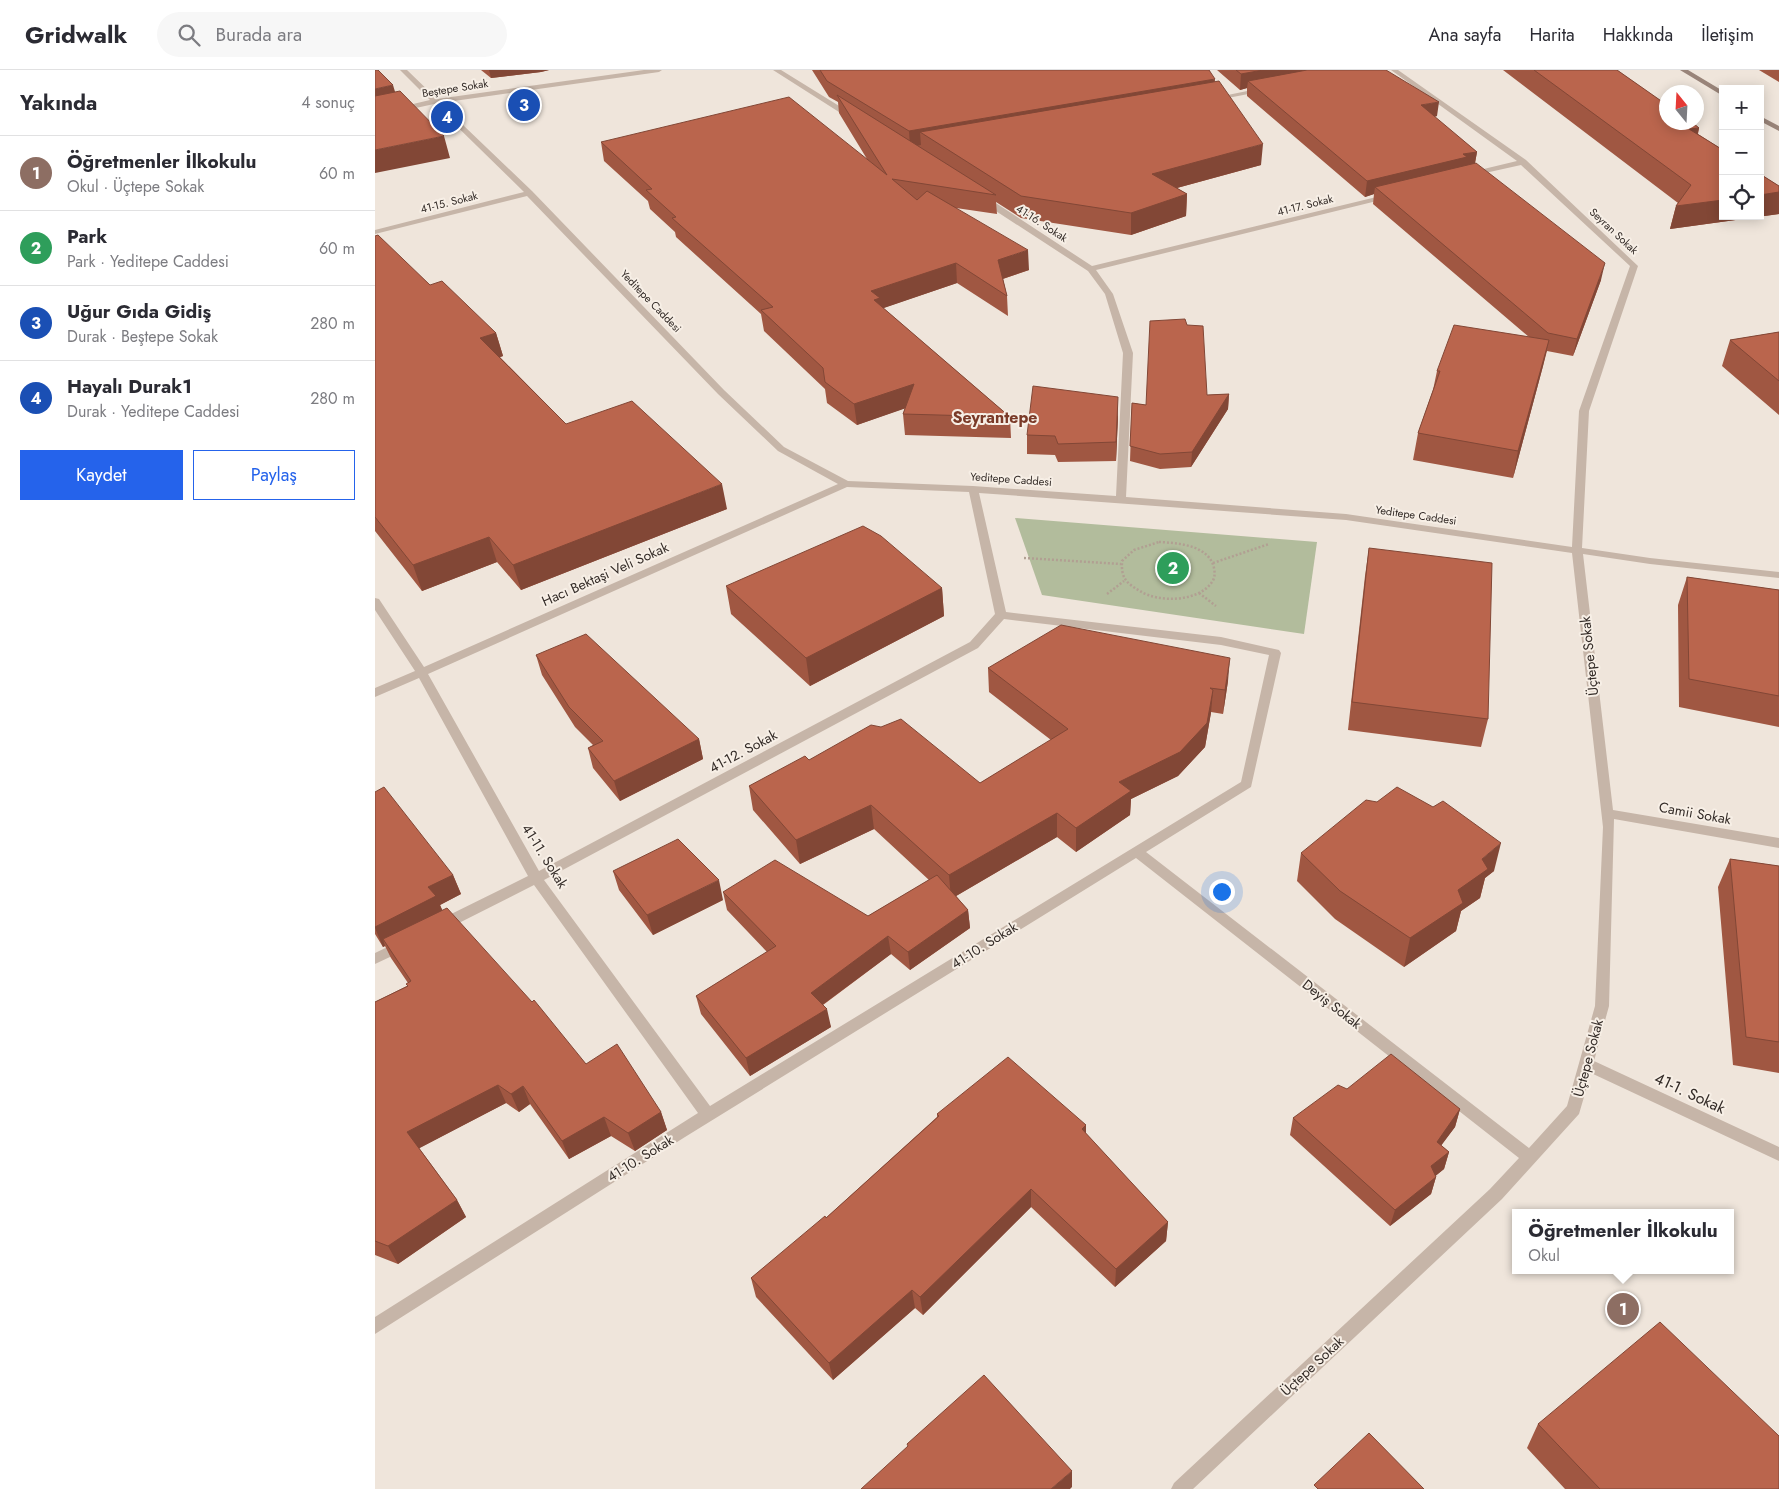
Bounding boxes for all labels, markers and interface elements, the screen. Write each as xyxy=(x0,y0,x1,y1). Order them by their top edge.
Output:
search box xyxy=(157,12,507,57)
text: Gridwalk xyxy=(25,17,127,52)
icon: search xyxy=(175,21,203,49)
text: Burada ara xyxy=(215,21,302,48)
text: Ana sayfa xyxy=(1428,22,1501,48)
text: Harita xyxy=(1529,22,1575,48)
text: Hakkında xyxy=(1603,22,1673,48)
text: İletişim xyxy=(1701,22,1754,48)
street label: Beştepe Sokak xyxy=(421,75,489,101)
north arrow xyxy=(1659,85,1704,130)
map controls xyxy=(1719,85,1764,220)
button: + xyxy=(1719,85,1764,130)
pin: 3 xyxy=(508,86,540,124)
text: Yakında xyxy=(20,88,97,118)
text: 4 sonuç xyxy=(301,91,355,114)
pin: 4 xyxy=(431,98,463,136)
button: − xyxy=(1719,130,1764,175)
text: Öğretmenler İlkokulu xyxy=(67,148,256,175)
text: 1 xyxy=(32,162,40,185)
text: 60 m xyxy=(319,162,355,185)
text: Okul · Üçtepe Sokak xyxy=(67,175,204,198)
button: locate xyxy=(1719,175,1764,220)
street label: 41-15. Sokak xyxy=(419,187,479,217)
street label: 41-17. Sokak xyxy=(1275,190,1335,220)
street label: 41-16. Sokak xyxy=(1013,200,1071,246)
street label: Seyran Sokak xyxy=(1586,204,1642,258)
text: Park xyxy=(67,223,107,250)
text: 2 xyxy=(31,237,41,260)
text: 60 m xyxy=(319,237,355,260)
text: Park · Yeditepe Caddesi xyxy=(67,250,229,273)
street label: Yeditepe Caddesi xyxy=(617,266,685,336)
text: Uğur Gıda Gidiş xyxy=(67,298,211,325)
text: 3 xyxy=(31,312,41,335)
text: 280 m xyxy=(310,312,355,335)
text: Durak · Beştepe Sokak xyxy=(67,325,218,348)
text: Hayalı Durak1 xyxy=(67,373,192,400)
text: 4 xyxy=(30,387,42,410)
text: 280 m xyxy=(310,387,355,410)
text: Durak · Yeditepe Caddesi xyxy=(67,400,240,423)
district label: Seyrantepe xyxy=(953,406,1037,429)
button: Kaydet xyxy=(20,450,183,500)
button: Paylaş xyxy=(193,450,355,500)
street label: Yeditepe Caddesi xyxy=(970,468,1052,490)
street label: Yeditepe Caddesi xyxy=(1374,501,1458,529)
street label: Hacı Bektaşi Veli Sokak xyxy=(538,537,672,611)
pin: 2 xyxy=(1157,549,1189,587)
street label: Üçtepe Sokak xyxy=(1575,614,1603,697)
street label: 41-12. Sokak xyxy=(705,724,781,777)
street label: Camii Sokak xyxy=(1657,797,1734,829)
street label: 41-11. Sokak xyxy=(517,820,573,893)
your location xyxy=(1209,879,1235,905)
street label: 41-10. Sokak xyxy=(947,916,1022,973)
street label: Deyiş Sokak xyxy=(1298,974,1367,1034)
street label: Üçtepe Sokak xyxy=(1568,1016,1608,1099)
street label: 41-1. Sokak xyxy=(1651,1067,1730,1120)
street label: 41-10. Sokak xyxy=(603,1129,678,1186)
popup xyxy=(1512,1209,1734,1274)
text: Öğretmenler İlkokulu xyxy=(1528,1217,1718,1244)
text: Okul xyxy=(1528,1244,1560,1267)
pin: 1 xyxy=(1607,1290,1639,1328)
street label: Üçtepe Sokak xyxy=(1276,1331,1349,1401)

